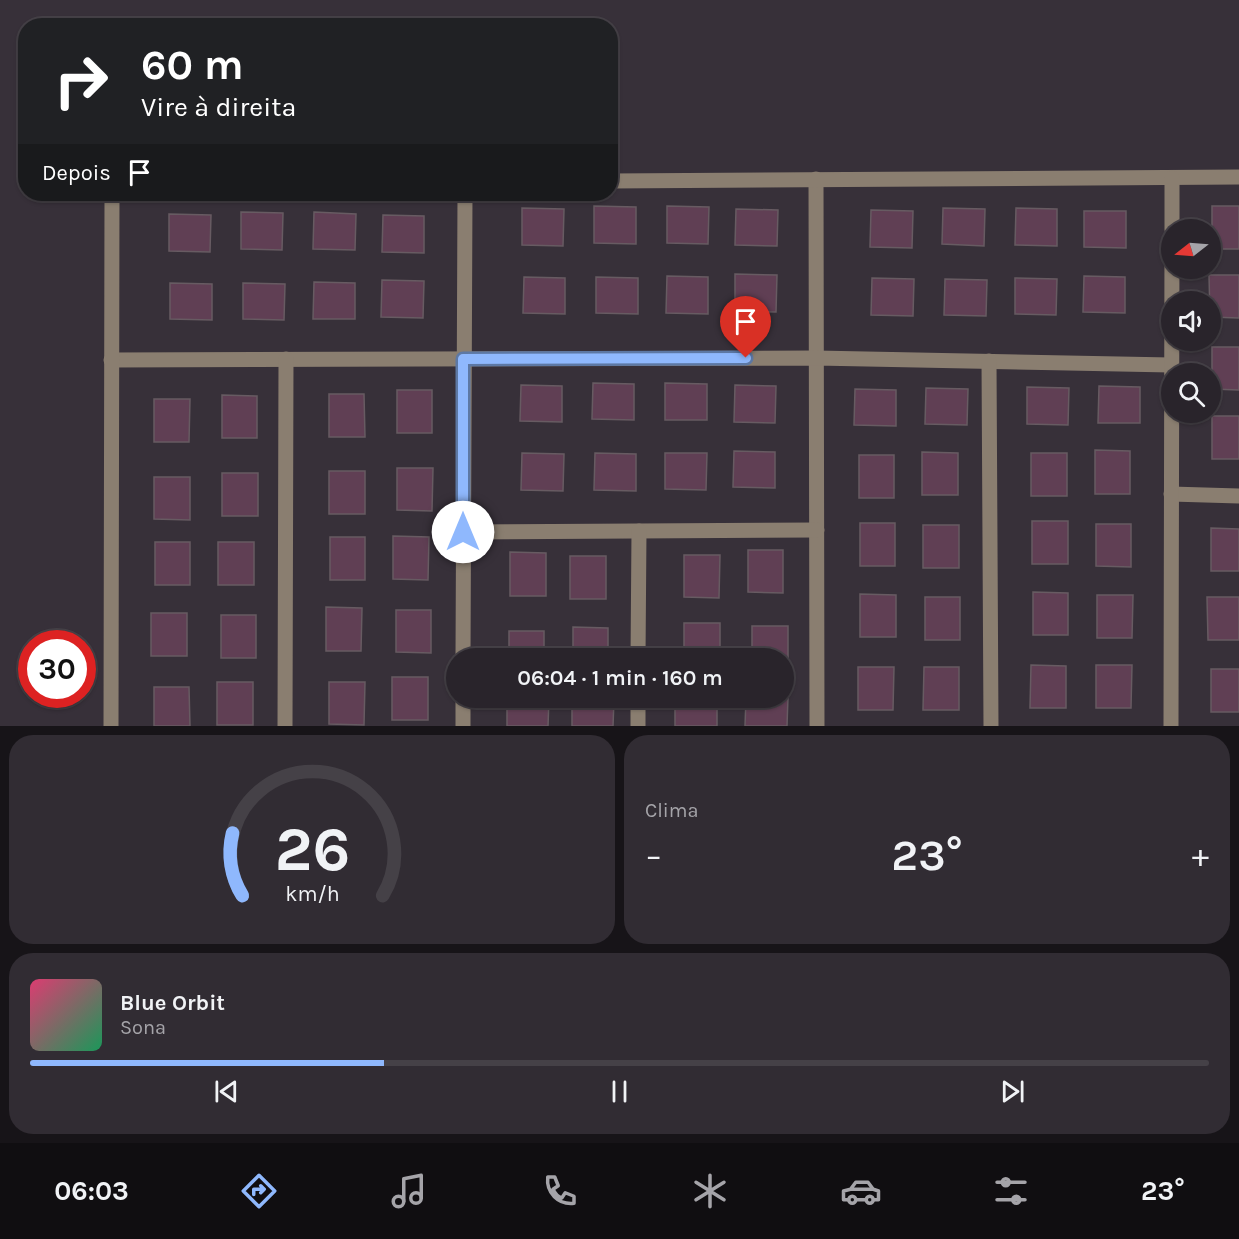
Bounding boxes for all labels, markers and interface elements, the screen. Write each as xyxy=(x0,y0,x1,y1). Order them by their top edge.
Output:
text: 60 m xyxy=(141,40,244,90)
icon: right xyxy=(42,42,120,120)
text: Vire à direita xyxy=(141,91,296,123)
icon: arrive xyxy=(123,156,156,189)
text: Depois xyxy=(42,160,111,186)
north arrow xyxy=(1161,219,1221,279)
map controls xyxy=(1161,219,1221,423)
button: sound xyxy=(1161,291,1221,351)
pin xyxy=(720,296,771,358)
icon: arrive xyxy=(729,305,762,338)
button: search xyxy=(1161,363,1221,423)
position arrow xyxy=(431,500,495,564)
speed limit sign: 30 xyxy=(18,630,96,708)
text: 06:04 · 1 min · 160 m xyxy=(517,665,723,691)
text: Clima xyxy=(645,799,699,822)
text: 26 xyxy=(274,813,350,886)
text: 23° xyxy=(891,829,963,881)
text: − xyxy=(645,836,662,874)
text: + xyxy=(1192,836,1209,874)
text: km/h xyxy=(285,882,339,907)
text: Blue Orbit xyxy=(120,990,225,1016)
text: Sona xyxy=(120,1016,166,1039)
icon: previous xyxy=(210,1075,243,1108)
icon: pause xyxy=(603,1075,636,1108)
icon: next xyxy=(996,1075,1029,1108)
icon: directions xyxy=(238,1170,280,1212)
icon: music xyxy=(388,1170,430,1212)
icon: phone xyxy=(539,1170,581,1212)
icon: climate xyxy=(689,1170,731,1212)
icon: car xyxy=(840,1170,882,1212)
icon: filters xyxy=(990,1170,1032,1212)
text: 06:03 xyxy=(54,1175,129,1207)
text: 23° xyxy=(1141,1175,1185,1207)

